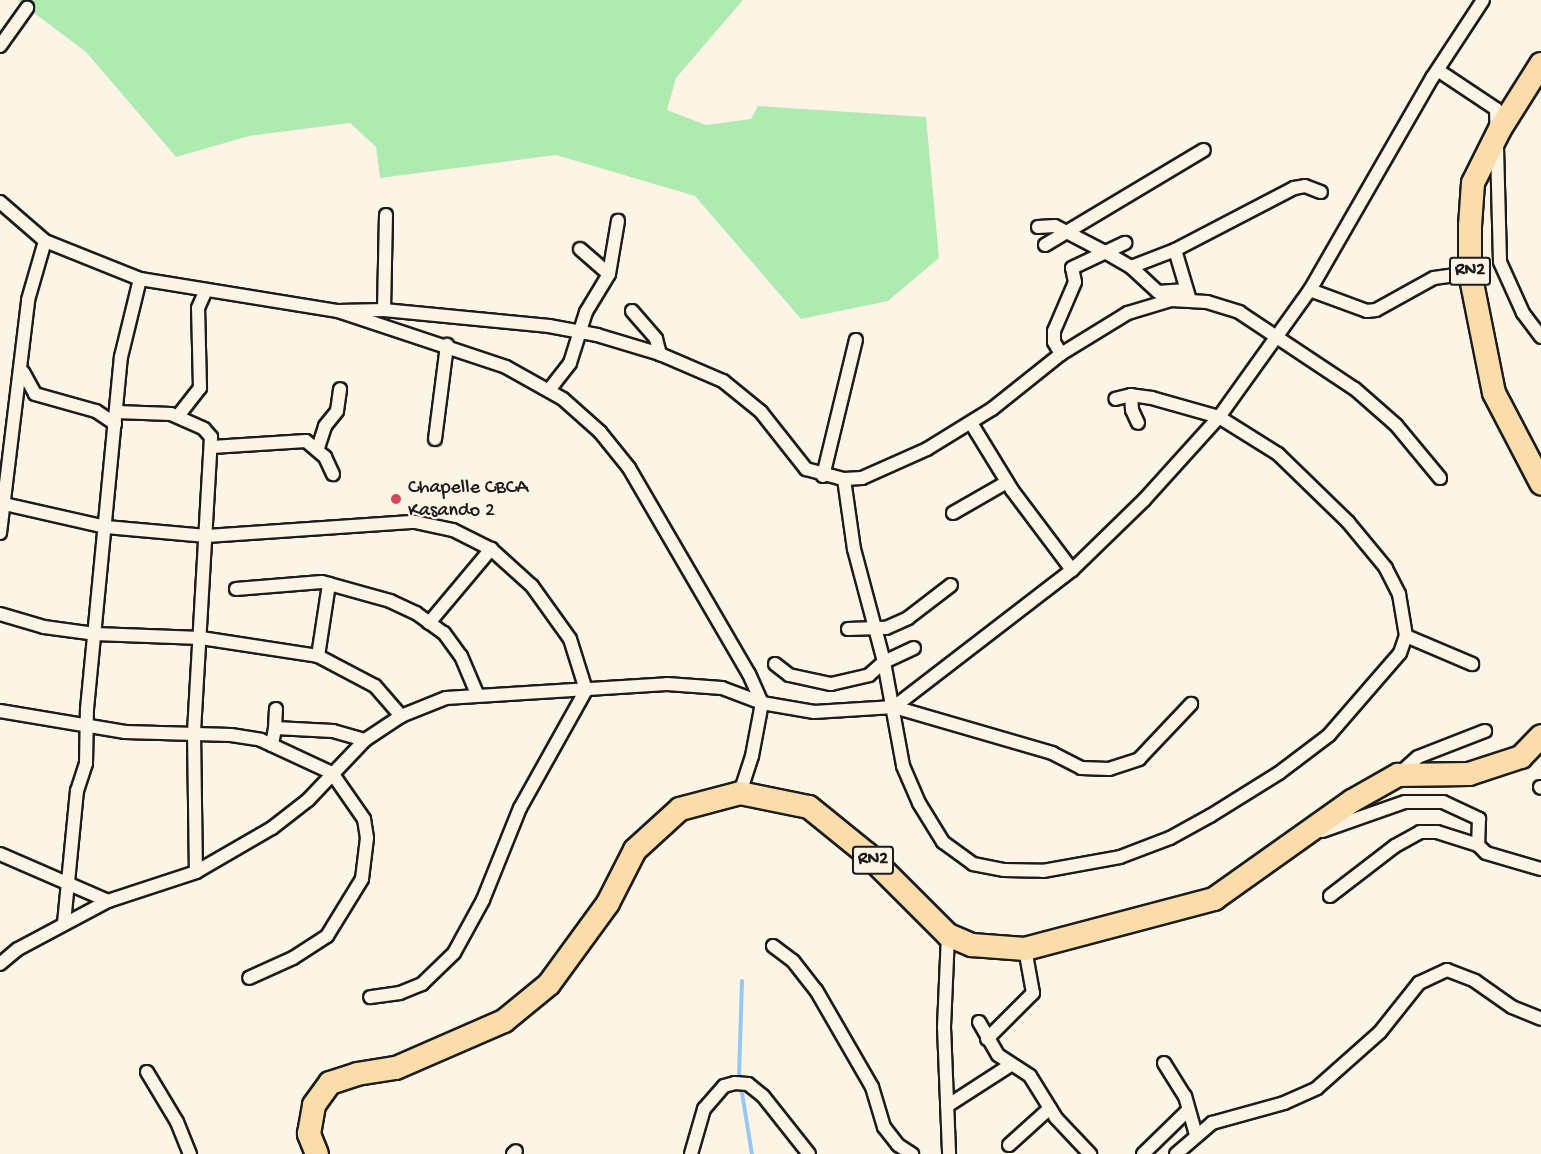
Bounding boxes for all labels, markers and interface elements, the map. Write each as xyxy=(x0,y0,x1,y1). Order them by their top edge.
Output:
road number: RN2 xyxy=(1448,256,1492,286)
place label: Chapelle CBCA Kasando 2 xyxy=(408,476,528,523)
marker: Chapelle CBCA Kasando 2 xyxy=(389,492,403,506)
road number: RN2 xyxy=(850,845,896,875)

